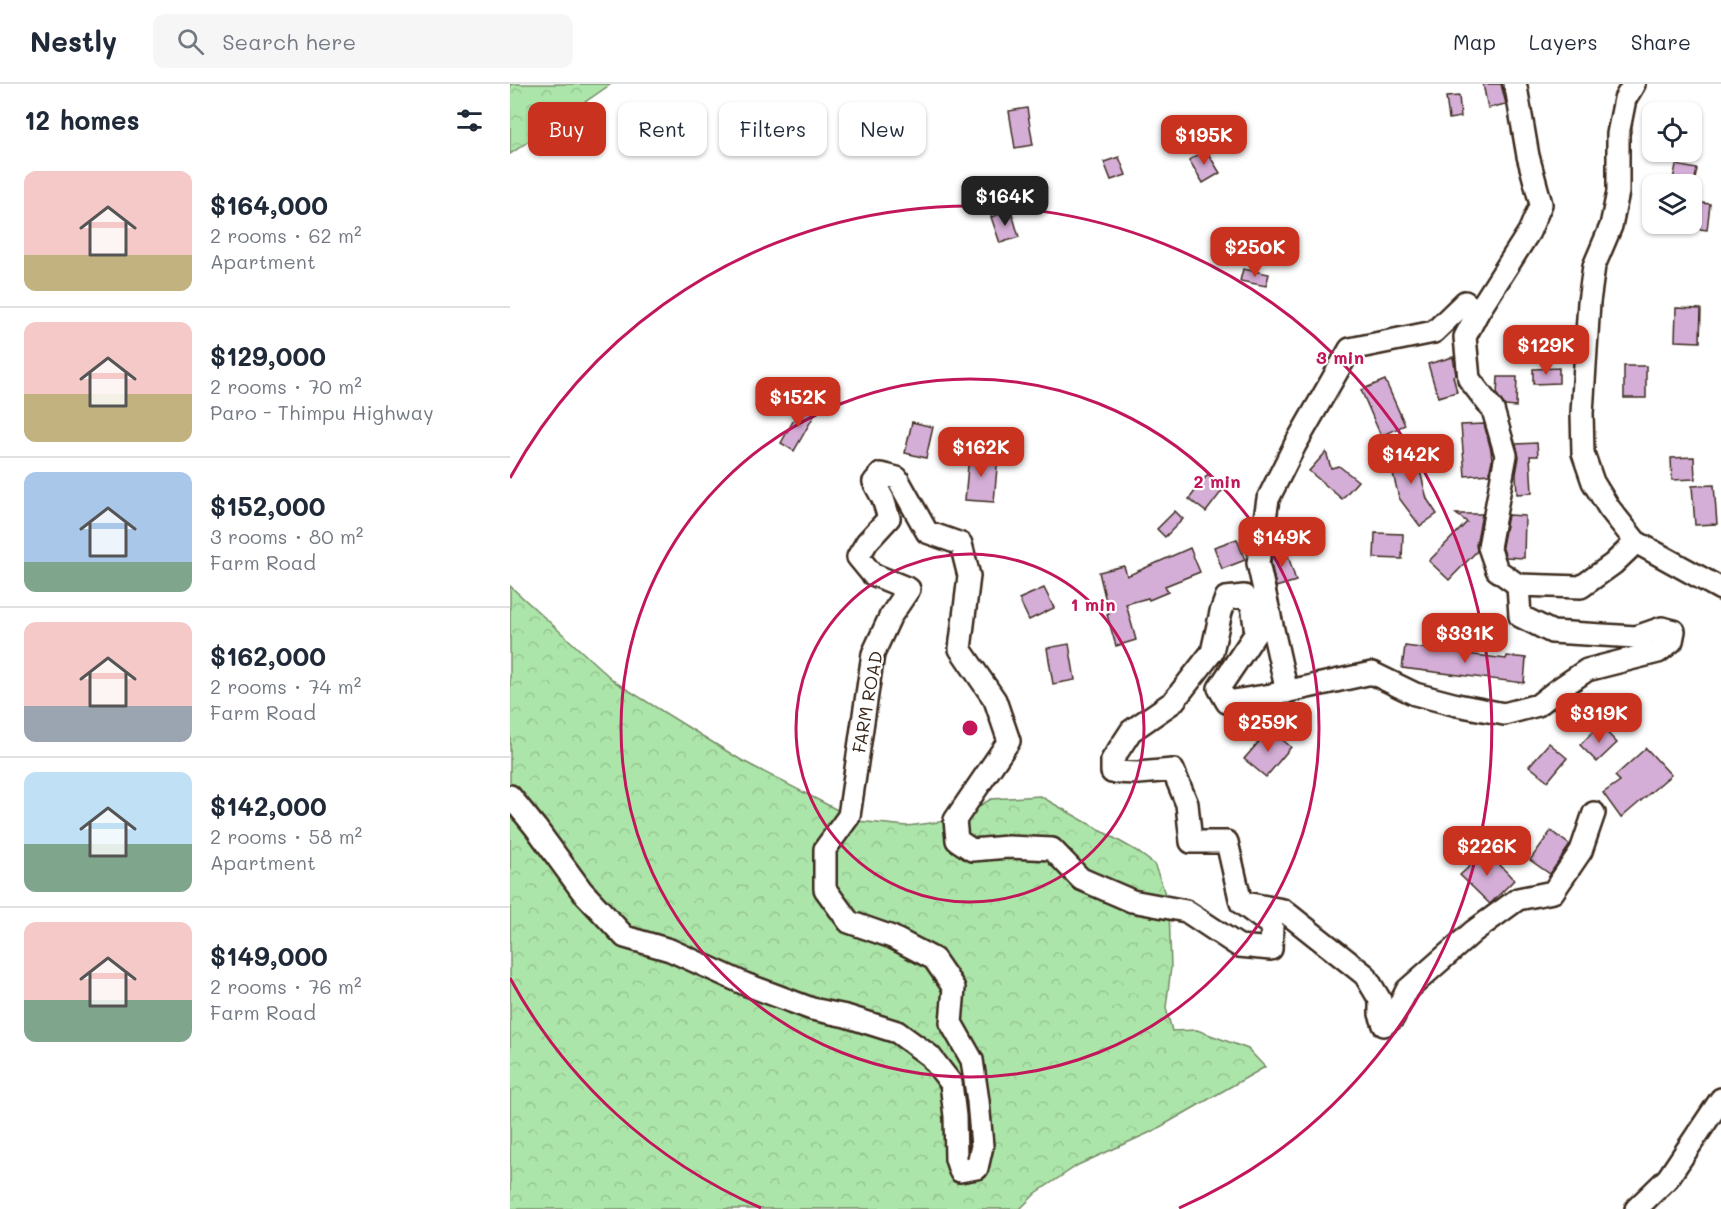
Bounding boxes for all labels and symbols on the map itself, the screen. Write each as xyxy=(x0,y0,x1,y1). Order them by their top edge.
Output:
pin: $195K xyxy=(1162,115,1246,166)
pin: $164K xyxy=(963,176,1047,227)
pin: $250K xyxy=(1213,227,1297,278)
pin: $129K xyxy=(1504,325,1588,376)
text: 3 min xyxy=(1316,345,1364,369)
pin: $152K xyxy=(756,377,840,428)
pin: $162K xyxy=(939,427,1023,478)
pin: $142K xyxy=(1369,434,1453,485)
text: 2 min xyxy=(1193,469,1241,493)
pin: $149K xyxy=(1240,517,1324,568)
text: 1 min xyxy=(1070,592,1116,616)
pin: $331K xyxy=(1423,613,1507,664)
street label: FARM ROAD xyxy=(846,649,888,755)
pin: $319K xyxy=(1557,693,1641,744)
pin: $259K xyxy=(1226,702,1310,753)
centre of rings xyxy=(960,718,980,738)
pin: $226K xyxy=(1445,826,1529,877)

